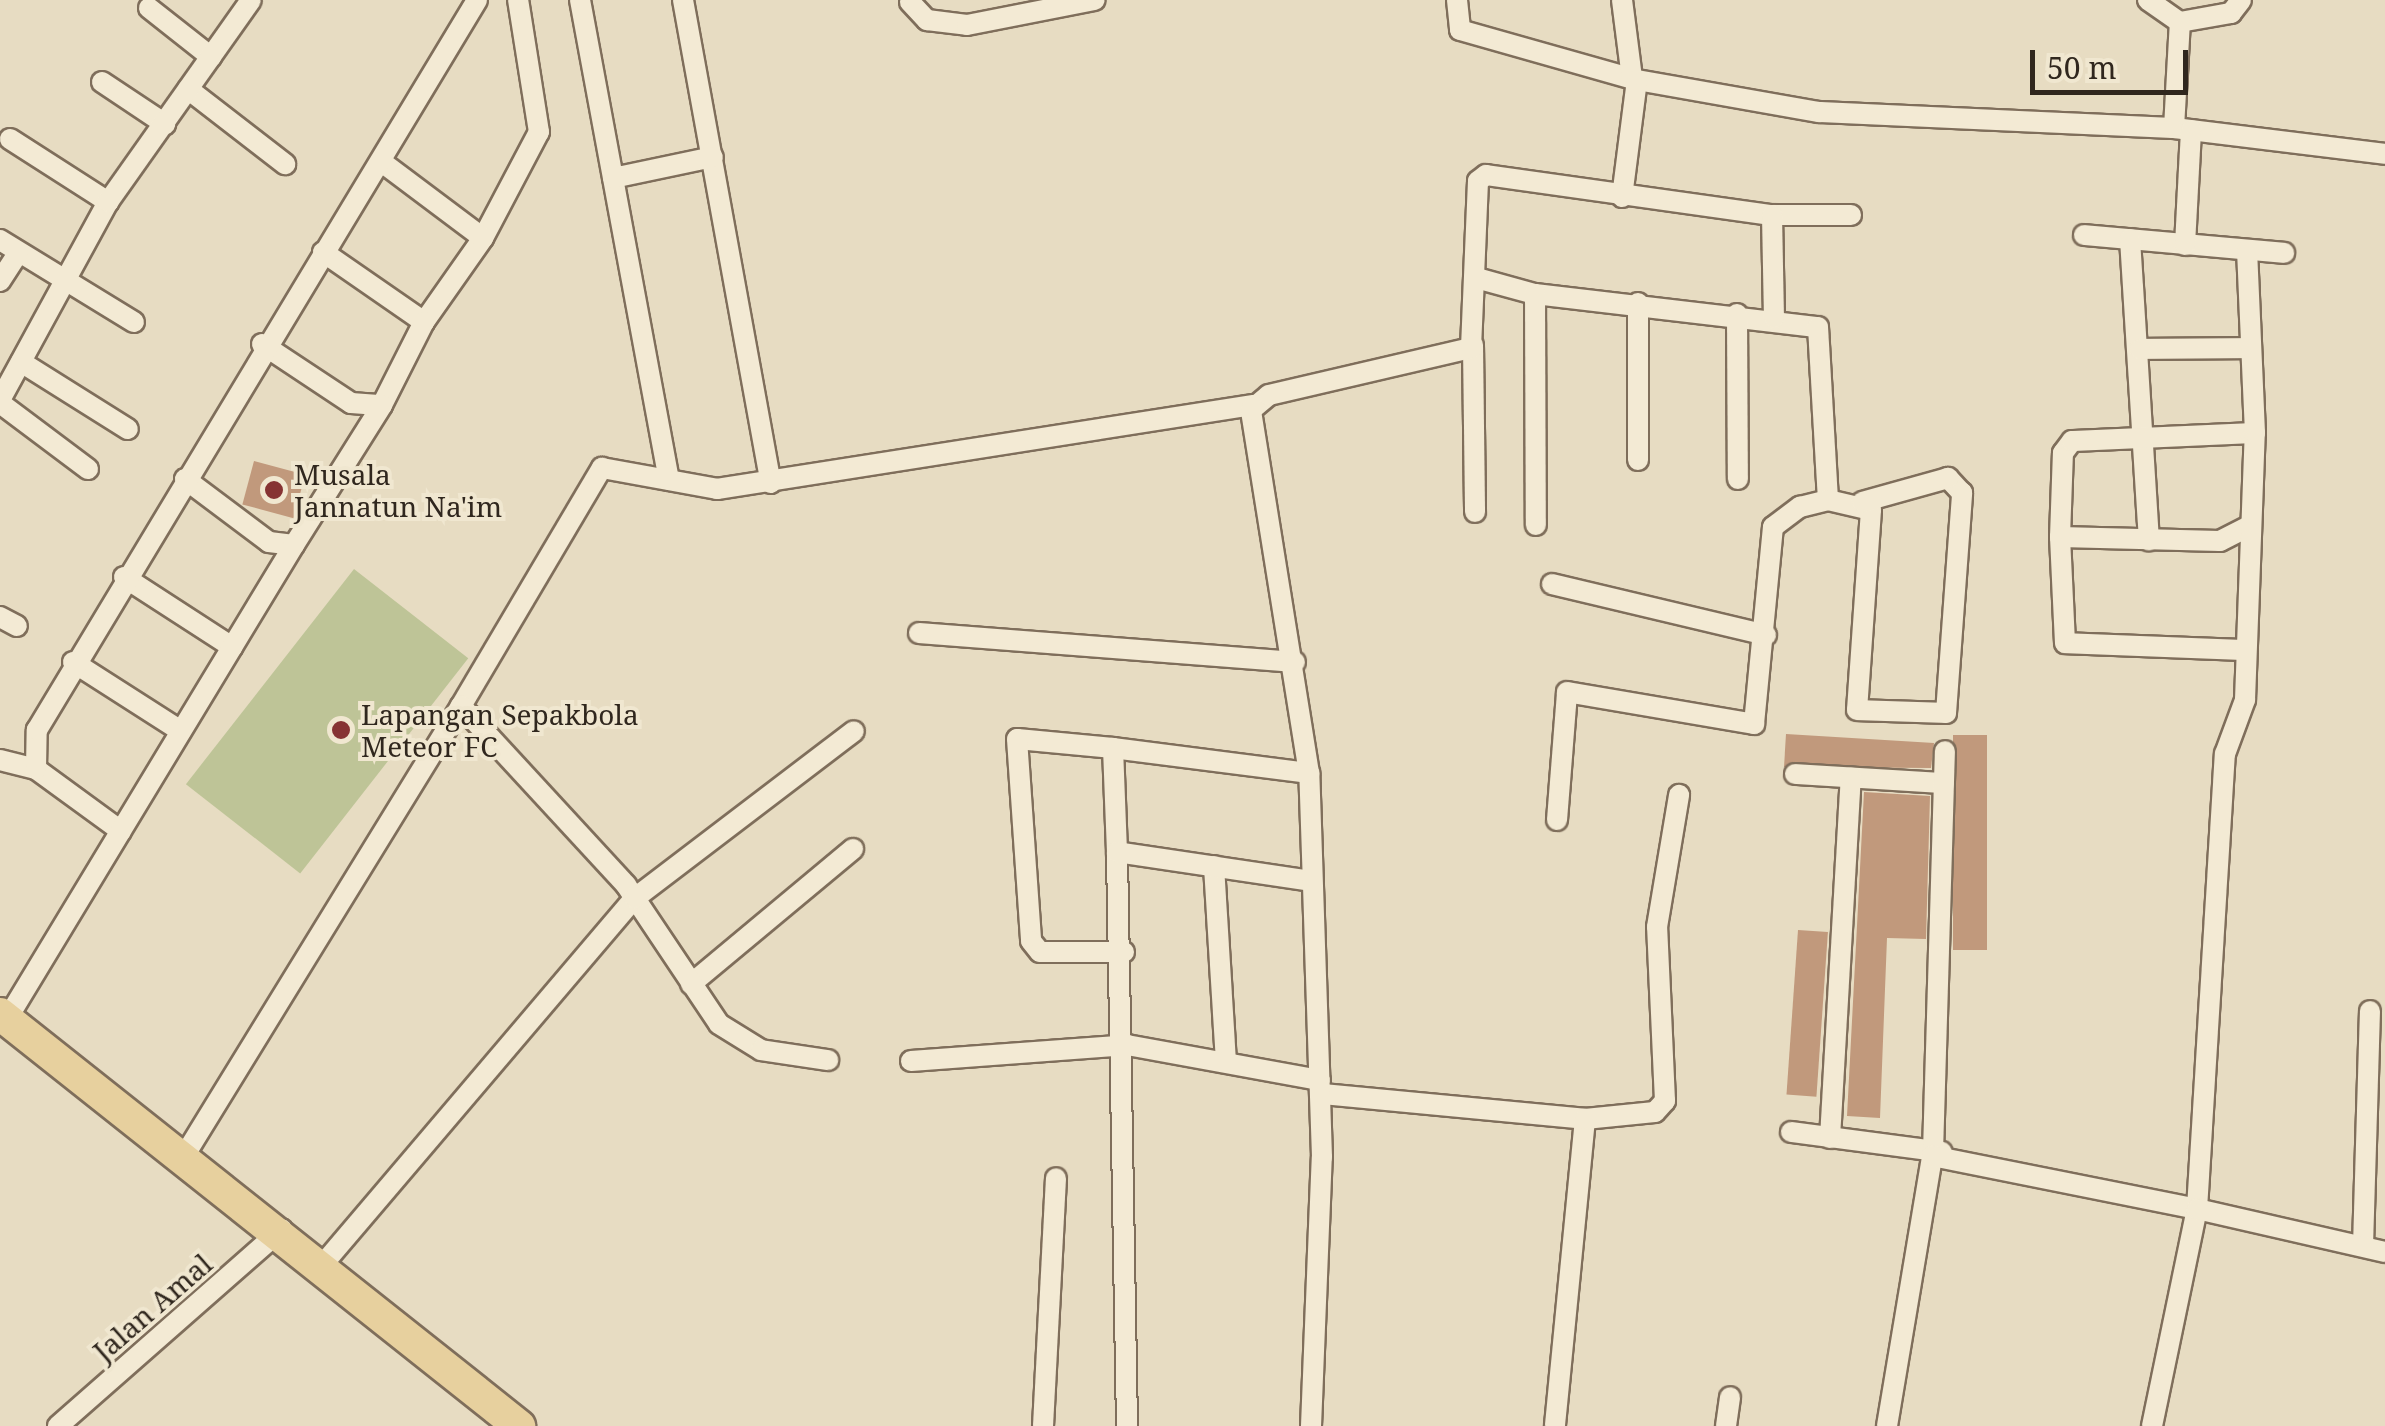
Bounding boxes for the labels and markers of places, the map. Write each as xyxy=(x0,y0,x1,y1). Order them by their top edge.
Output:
place label: Musala Jannatun Na'im xyxy=(294,457,502,523)
marker: Musala Jannatun Na'im xyxy=(263,479,285,501)
place label: Lapangan Sepakbola Meteor FC xyxy=(361,697,639,763)
marker: Lapangan Sepakbola Meteor FC xyxy=(330,719,352,741)

